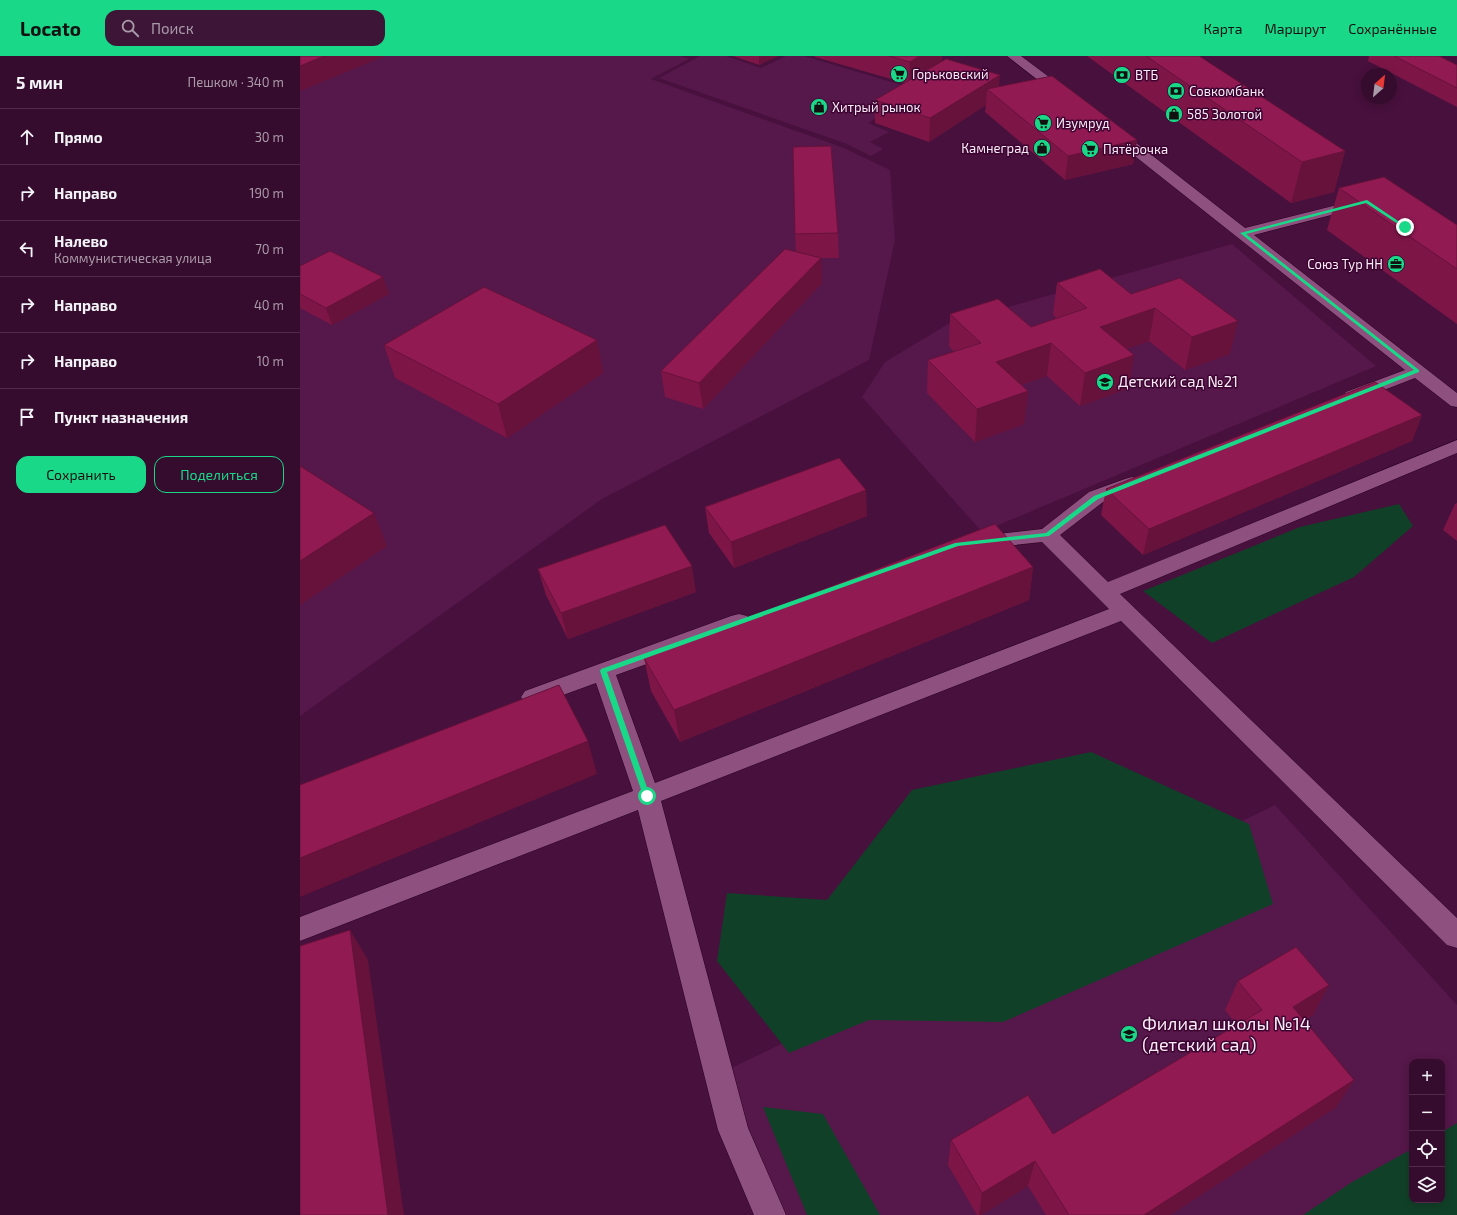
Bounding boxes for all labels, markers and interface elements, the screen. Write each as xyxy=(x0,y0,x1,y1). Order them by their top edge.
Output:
search box xyxy=(105,10,385,46)
text: Locato xyxy=(20,17,81,40)
icon: search xyxy=(119,17,141,39)
text: Поиск xyxy=(151,19,194,37)
text: Карта xyxy=(1204,20,1242,37)
text: Маршрут xyxy=(1264,20,1326,37)
text: Сохранённые xyxy=(1348,20,1437,37)
supermarket icon: Горьковский xyxy=(889,64,909,84)
bank icon: ВТБ xyxy=(1112,65,1132,85)
place label: Горьковский xyxy=(912,66,989,82)
place label: ВТБ xyxy=(1135,67,1158,83)
north arrow xyxy=(1361,68,1397,104)
text: 5 мин xyxy=(16,72,63,92)
text: Пешком · 340 m xyxy=(188,74,284,90)
bank icon: Совкомбанк xyxy=(1166,81,1186,101)
place label: Совкомбанк xyxy=(1189,83,1264,99)
shop icon: Хитрый рынок xyxy=(809,97,829,117)
place label: Хитрый рынок xyxy=(832,99,920,115)
shop icon: 585 Золотой xyxy=(1164,104,1184,124)
place label: 585 Золотой xyxy=(1187,106,1262,122)
supermarket icon: Изумруд xyxy=(1033,113,1053,133)
place label: Изумруд xyxy=(1056,115,1110,131)
icon: ahead xyxy=(16,126,38,148)
text: Прямо xyxy=(54,128,103,146)
text: 30 m xyxy=(255,129,284,145)
shop icon: Камнеград xyxy=(1032,138,1052,158)
supermarket icon: Пятёрочка xyxy=(1080,139,1100,159)
place label: Камнеград xyxy=(961,140,1029,156)
place label: Пятёрочка xyxy=(1103,141,1168,157)
icon: right xyxy=(16,182,38,204)
text: Направо xyxy=(54,184,117,202)
text: 190 m xyxy=(249,185,284,201)
route end xyxy=(1396,218,1414,236)
text: Налево xyxy=(54,232,108,250)
icon: left xyxy=(16,238,38,260)
text: 70 m xyxy=(255,241,284,257)
text: Коммунистическая улица xyxy=(54,250,212,266)
office icon: Союз Тур НН xyxy=(1386,254,1406,274)
place label: Союз Тур НН xyxy=(1307,256,1383,272)
icon: right xyxy=(16,294,38,316)
text: Направо xyxy=(54,296,117,314)
text: 40 m xyxy=(254,297,284,313)
icon: right xyxy=(16,350,38,372)
text: Направо xyxy=(54,352,117,370)
text: 10 m xyxy=(257,353,284,369)
school or university icon: Детский сад №21 xyxy=(1095,372,1115,392)
place label: Детский сад №21 xyxy=(1118,372,1238,390)
icon: arrive xyxy=(16,406,38,428)
text: Пункт назначения xyxy=(54,408,188,426)
button: Сохранить xyxy=(16,456,146,493)
button: Поделиться xyxy=(154,456,284,493)
route start xyxy=(638,787,656,805)
place label: Филиал школы №14 (детский сад) xyxy=(1142,1012,1311,1055)
school or university icon: Филиал школы №14 (детский сад) xyxy=(1119,1024,1139,1044)
map controls xyxy=(1409,1059,1445,1203)
button: + xyxy=(1409,1059,1445,1095)
button: − xyxy=(1409,1095,1445,1131)
button: locate xyxy=(1409,1131,1445,1167)
button: layers xyxy=(1409,1167,1445,1203)

